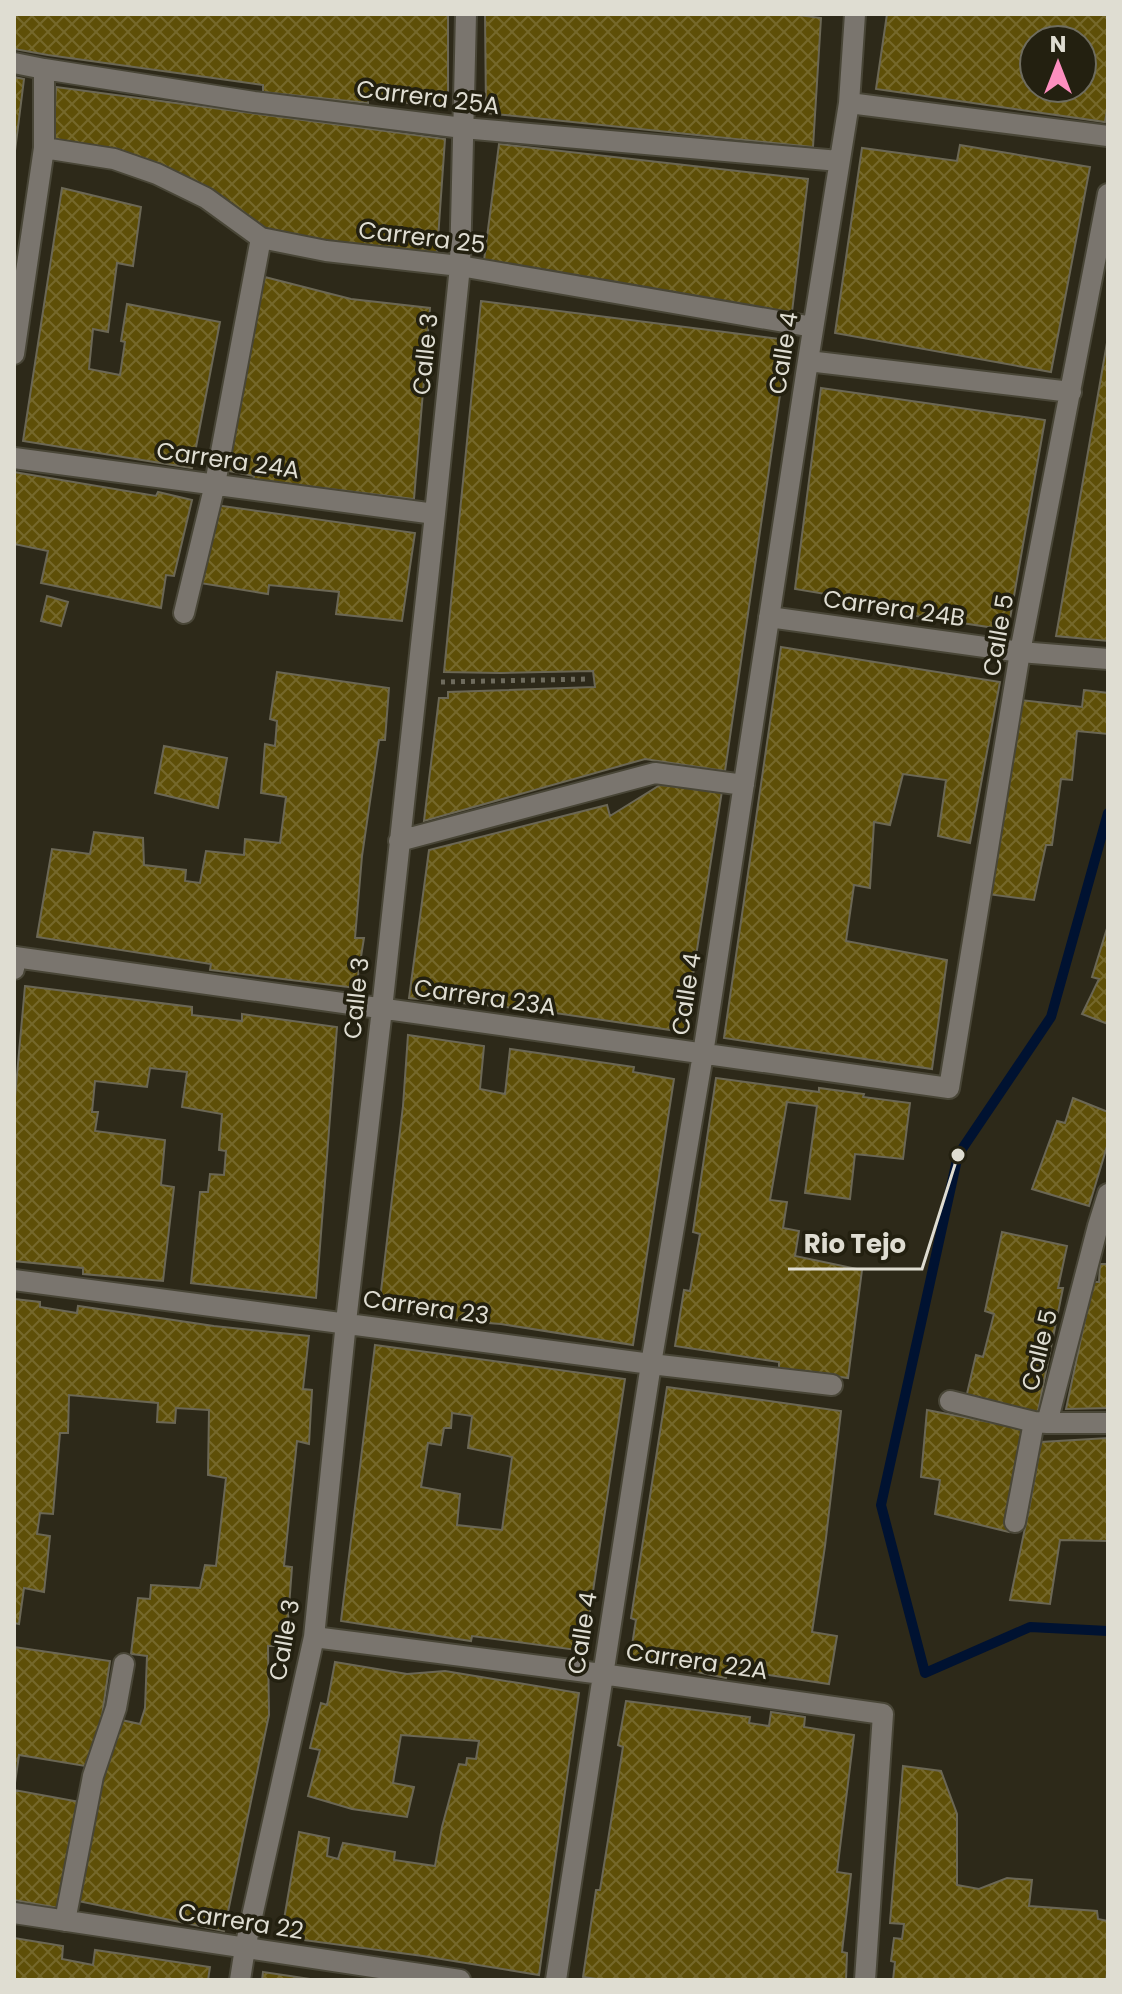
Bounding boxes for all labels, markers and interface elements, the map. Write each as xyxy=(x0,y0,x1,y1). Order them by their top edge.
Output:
north arrow xyxy=(1018,24,1098,104)
text: N xyxy=(1050,29,1066,60)
street label: Carrera 25A xyxy=(354,72,502,122)
street label: Carrera 25 xyxy=(356,213,488,261)
street label: Calle 4 xyxy=(760,309,806,397)
street label: Calle 3 xyxy=(404,312,446,396)
street label: Carrera 24A xyxy=(154,434,302,486)
street label: Carrera 24B xyxy=(821,582,967,634)
street label: Calle 5 xyxy=(975,591,1021,679)
street label: Calle 4 xyxy=(663,950,709,1038)
street label: Calle 3 xyxy=(335,956,377,1040)
street label: Carrera 23A xyxy=(412,971,558,1023)
callout: Rio Tejo xyxy=(788,1219,922,1269)
text: Rio Tejo xyxy=(804,1226,906,1262)
street label: Carrera 23 xyxy=(361,1282,491,1332)
street label: Calle 5 xyxy=(1013,1306,1065,1394)
street label: Calle 4 xyxy=(559,1589,605,1677)
street label: Calle 3 xyxy=(261,1597,307,1683)
street label: Carrera 22A xyxy=(624,1635,770,1687)
street label: Carrera 22 xyxy=(176,1895,306,1947)

